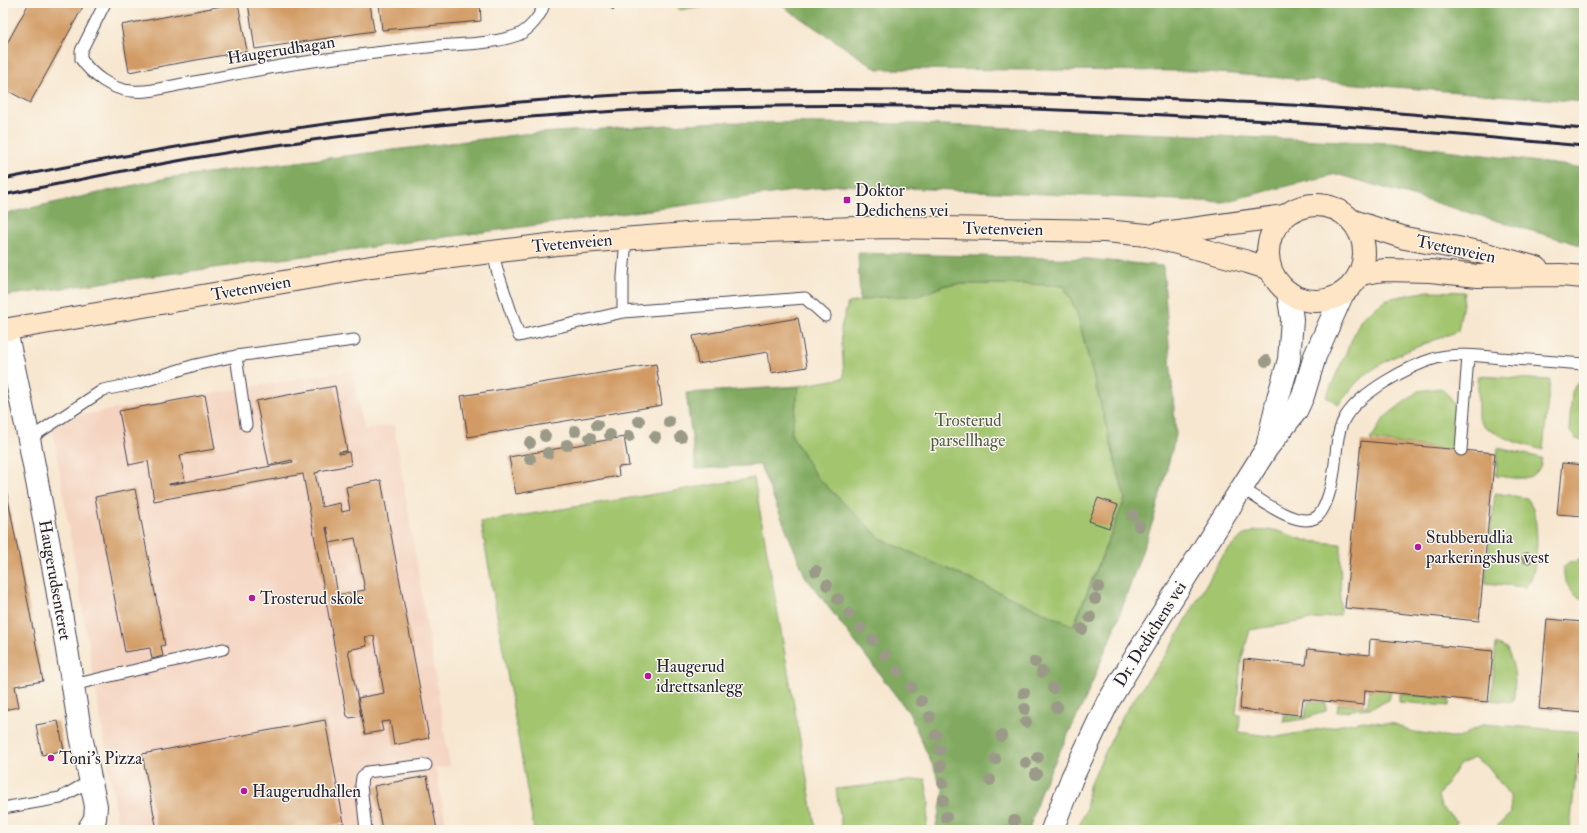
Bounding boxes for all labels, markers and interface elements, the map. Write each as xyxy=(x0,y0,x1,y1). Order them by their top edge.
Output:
street label: Haugerudhagan xyxy=(226,31,337,69)
place label: Doktor Dedichens vei xyxy=(855,180,949,221)
marker: Doktor Dedichens vei xyxy=(842,195,852,205)
street label: Tvetenveien xyxy=(962,218,1044,240)
street label: Tvetenveien xyxy=(531,229,613,257)
street label: Tvetenveien xyxy=(1414,230,1498,268)
street label: Tvetenveien xyxy=(209,271,293,305)
park label: Trosterud parsellhage xyxy=(930,410,1005,452)
street label: Haugerudsenteret xyxy=(34,518,76,642)
place label: Stubberudlia parkeringshus vest xyxy=(1425,527,1550,569)
marker: Stubberudlia parkeringshus vest xyxy=(1413,542,1423,552)
street label: Dr. Dedichens vei xyxy=(1109,577,1191,691)
place label: Trosterud skole xyxy=(260,588,364,609)
marker: Trosterud skole xyxy=(247,593,257,603)
place label: Haugerud idrettsanlegg xyxy=(656,656,744,697)
marker: Haugerud idrettsanlegg xyxy=(643,671,653,681)
place label: Toni's Pizza xyxy=(59,748,143,769)
marker: Toni's Pizza xyxy=(46,753,56,763)
place label: Haugerudhallen xyxy=(252,781,361,802)
marker: Haugerudhallen xyxy=(239,786,249,796)

